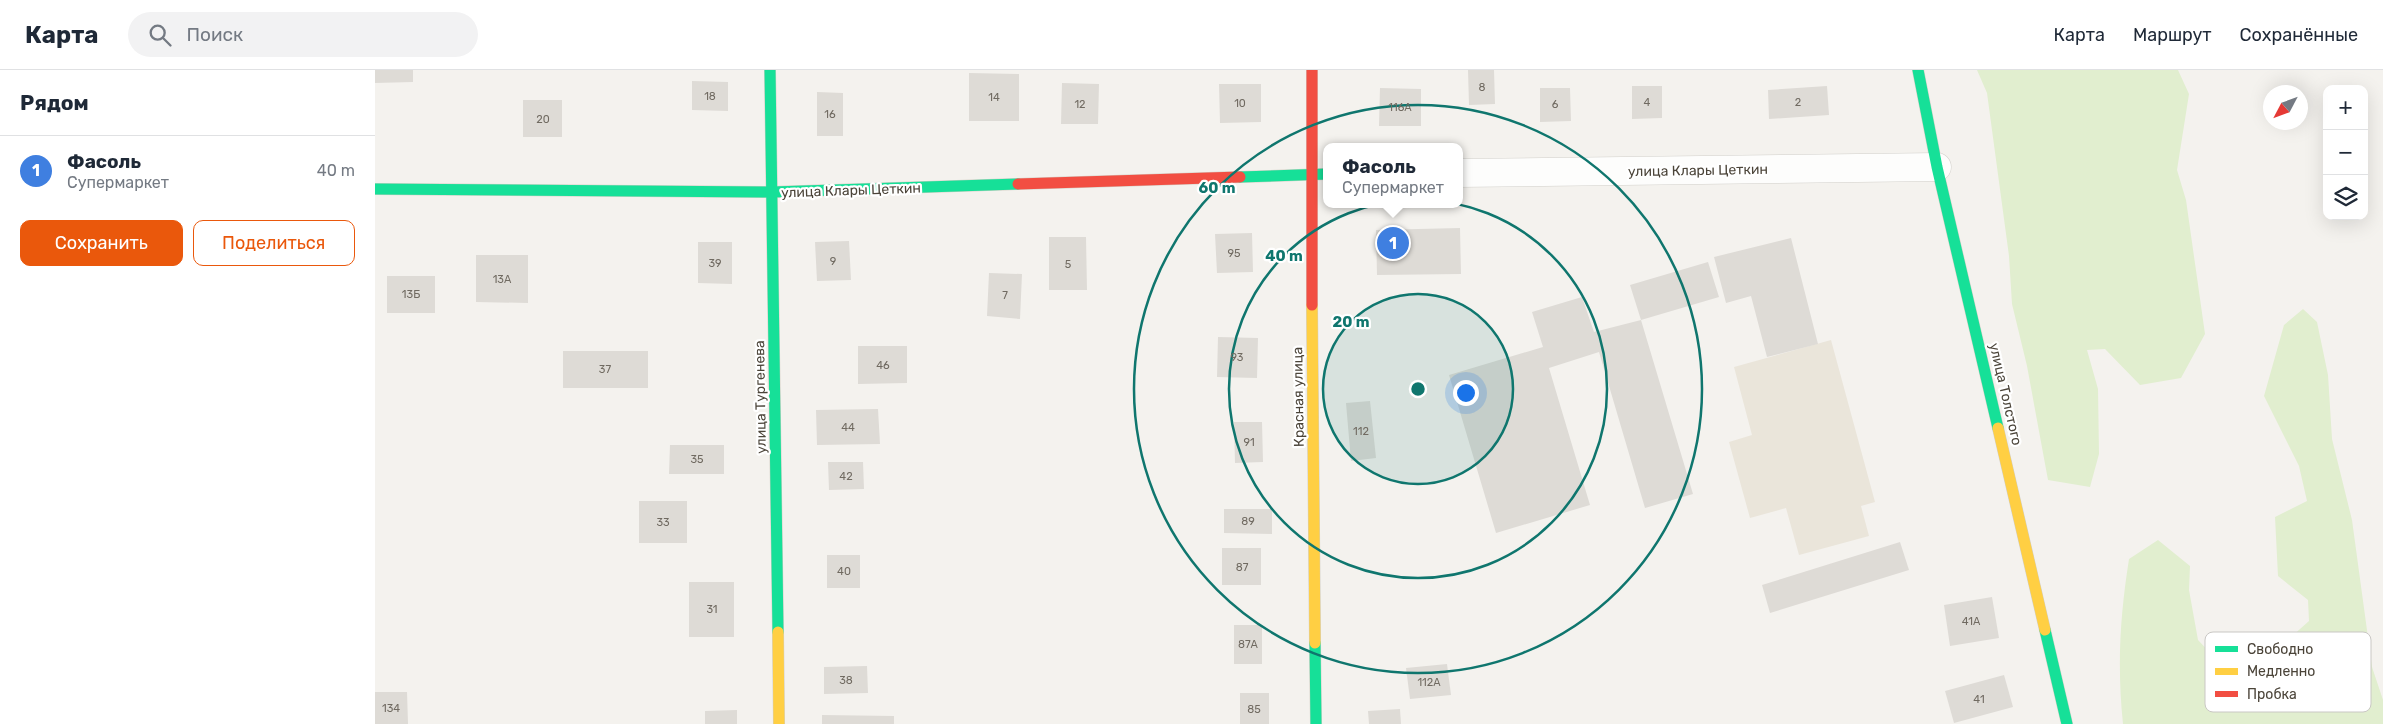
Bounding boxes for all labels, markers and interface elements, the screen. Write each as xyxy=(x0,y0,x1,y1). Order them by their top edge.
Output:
search box xyxy=(128,12,478,57)
text: Карта xyxy=(25,21,98,49)
icon: search xyxy=(146,21,174,49)
text: Поиск xyxy=(186,23,243,46)
text: Карта xyxy=(2054,24,2105,46)
text: Маршрут xyxy=(2133,24,2212,46)
text: Сохранённые xyxy=(2240,24,2358,46)
house number: 8 xyxy=(1479,81,1486,94)
north arrow xyxy=(2263,85,2308,130)
map controls xyxy=(2323,85,2368,220)
button: + xyxy=(2323,85,2368,130)
text: Рядом xyxy=(20,90,89,115)
house number: 18 xyxy=(704,90,716,103)
house number: 14 xyxy=(988,91,1000,104)
house number: 4 xyxy=(1644,96,1651,109)
house number: 2 xyxy=(1795,96,1801,109)
house number: 10 xyxy=(1234,97,1246,110)
house number: 12 xyxy=(1074,98,1086,111)
house number: 6 xyxy=(1552,98,1559,111)
house number: 116А xyxy=(1388,101,1412,114)
house number: 16 xyxy=(824,108,836,121)
house number: 20 xyxy=(536,113,550,126)
button: − xyxy=(2323,130,2368,175)
popup xyxy=(1323,143,1463,208)
text: Фасоль xyxy=(67,150,141,173)
text: Фасоль xyxy=(1342,155,1416,178)
text: 1 xyxy=(32,161,40,180)
text: 40 m xyxy=(317,161,355,180)
street label: улица Клары Цеткин xyxy=(1628,161,1768,180)
text: Супермаркет xyxy=(67,173,169,192)
button: layers xyxy=(2323,175,2368,220)
text: Супермаркет xyxy=(1342,178,1444,197)
text: 60 m xyxy=(1199,179,1235,197)
street label: улица Клары Цеткин xyxy=(781,180,921,201)
button: Сохранить xyxy=(20,220,183,266)
button: Поделиться xyxy=(193,220,355,266)
pin: 1 xyxy=(1377,224,1409,262)
house number: 95 xyxy=(1227,247,1241,260)
text: 40 m xyxy=(1265,247,1303,265)
house number: 9 xyxy=(830,255,836,268)
house number: 39 xyxy=(708,257,722,270)
house number: 5 xyxy=(1065,258,1072,271)
house number: 13А xyxy=(493,273,512,286)
house number: 13Б xyxy=(402,288,420,301)
house number: 7 xyxy=(1002,289,1008,302)
text: 20 m xyxy=(1333,313,1369,331)
street label: улица Тургенева xyxy=(751,340,770,454)
street label: улица Толстого xyxy=(1985,341,2026,447)
street label: Красная улица xyxy=(1289,347,1308,447)
house number: 93 xyxy=(1231,351,1244,364)
house number: 46 xyxy=(876,359,890,372)
house number: 37 xyxy=(599,363,611,376)
centre of rings xyxy=(1409,380,1427,398)
your location xyxy=(1453,380,1479,406)
house number: 44 xyxy=(841,421,855,434)
house number: 112 xyxy=(1353,425,1369,438)
house number: 91 xyxy=(1243,436,1255,449)
house number: 35 xyxy=(690,453,704,466)
house number: 42 xyxy=(839,470,853,483)
house number: 89 xyxy=(1241,515,1255,528)
house number: 33 xyxy=(656,516,670,529)
house number: 87 xyxy=(1236,561,1249,574)
house number: 40 xyxy=(837,565,851,578)
house number: 31 xyxy=(706,603,718,616)
house number: 41А xyxy=(1962,615,1981,628)
legend xyxy=(2205,632,2371,712)
house number: 87А xyxy=(1238,638,1259,651)
text: Свободно xyxy=(2247,641,2313,658)
text: Медленно xyxy=(2247,663,2315,680)
house number: 38 xyxy=(839,674,853,687)
house number: 112А xyxy=(1417,676,1441,689)
text: Пробка xyxy=(2247,686,2297,703)
house number: 41 xyxy=(1973,693,1985,706)
house number: 134 xyxy=(382,702,400,715)
house number: 85 xyxy=(1247,703,1261,716)

